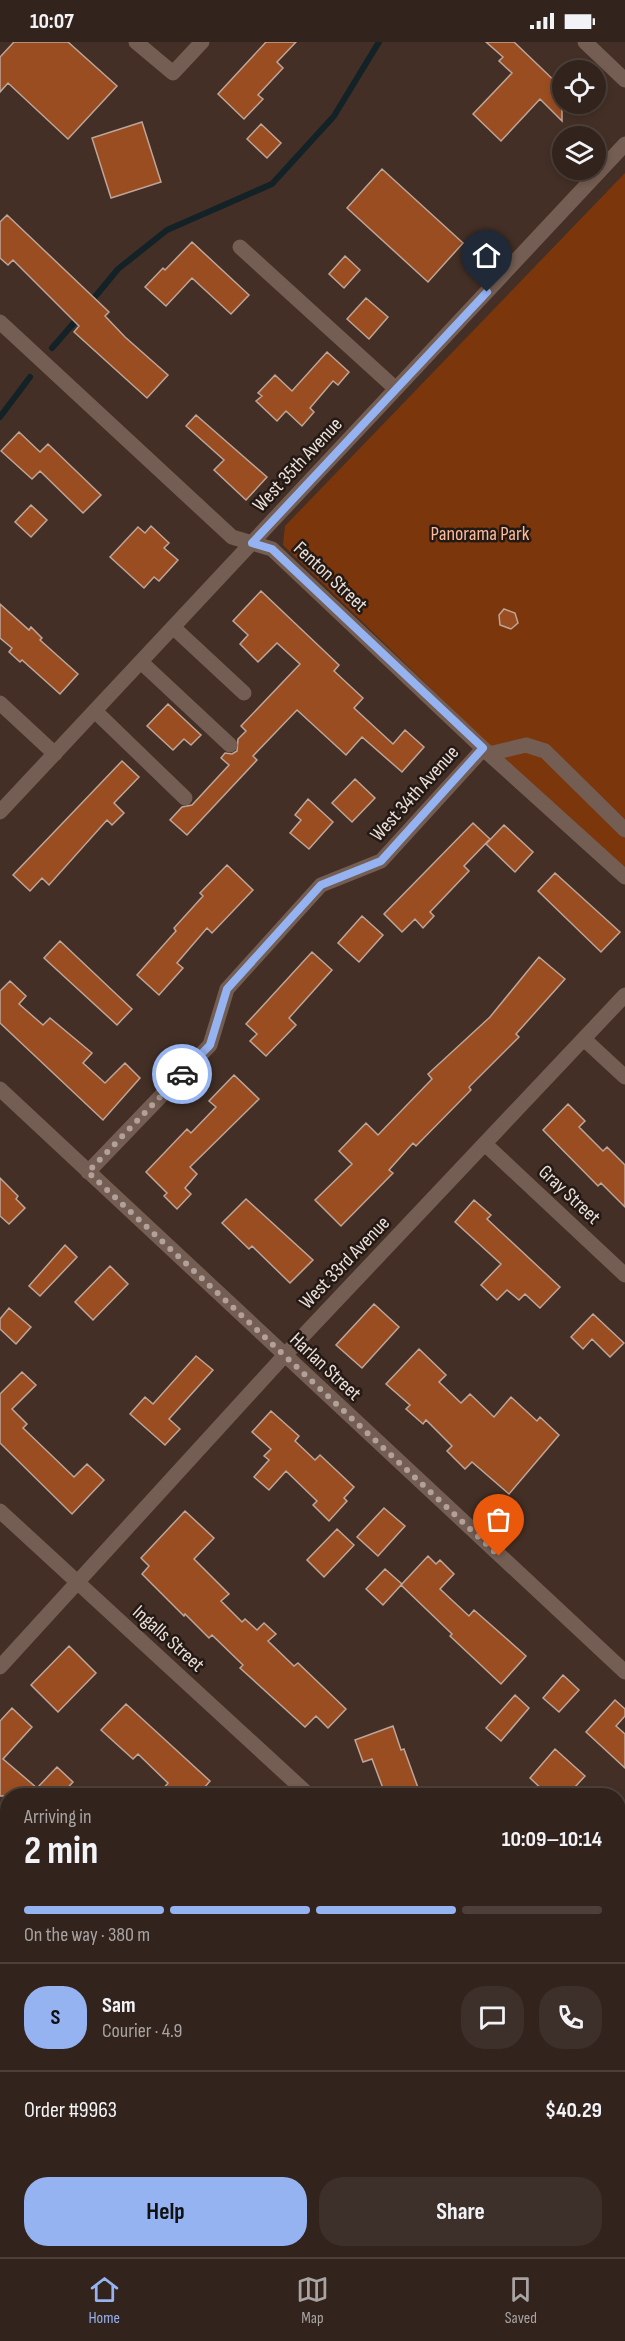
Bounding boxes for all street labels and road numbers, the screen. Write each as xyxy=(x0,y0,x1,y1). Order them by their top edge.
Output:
street label: West 35th Avenue xyxy=(248,412,348,517)
street label: Fenton Street xyxy=(288,537,372,617)
street label: West 34th Avenue xyxy=(365,741,464,847)
street label: Gray Street xyxy=(533,1160,605,1229)
street label: West 33rd Avenue xyxy=(294,1211,395,1314)
street label: Harlan Street xyxy=(285,1328,366,1406)
street label: Ingalls Street xyxy=(128,1600,209,1677)

